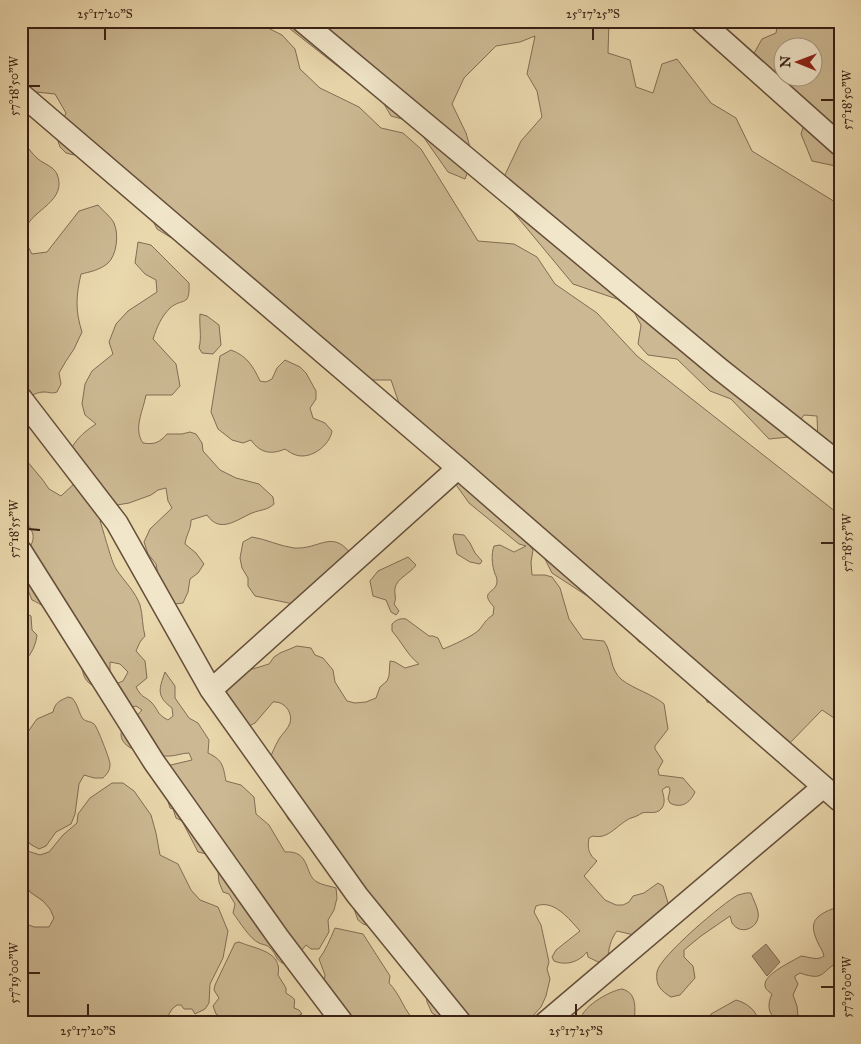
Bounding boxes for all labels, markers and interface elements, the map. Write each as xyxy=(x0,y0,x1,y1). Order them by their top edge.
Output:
text: 25°17'20"S xyxy=(77,7,133,21)
text: 25°17'25"S xyxy=(566,7,620,21)
north arrow xyxy=(774,38,824,88)
text: 57°18'50"W xyxy=(7,55,21,116)
text: N xyxy=(777,56,794,68)
text: 57°18'50"W xyxy=(840,69,854,130)
text: 57°18'55"W xyxy=(7,499,21,558)
text: 57°18'55"W xyxy=(840,513,854,572)
text: 57°19'00"W xyxy=(7,942,21,1004)
text: 57°19'00"W xyxy=(840,956,854,1018)
text: 25°17'20"S xyxy=(60,1024,116,1038)
text: 25°17'25"S xyxy=(549,1024,603,1038)

